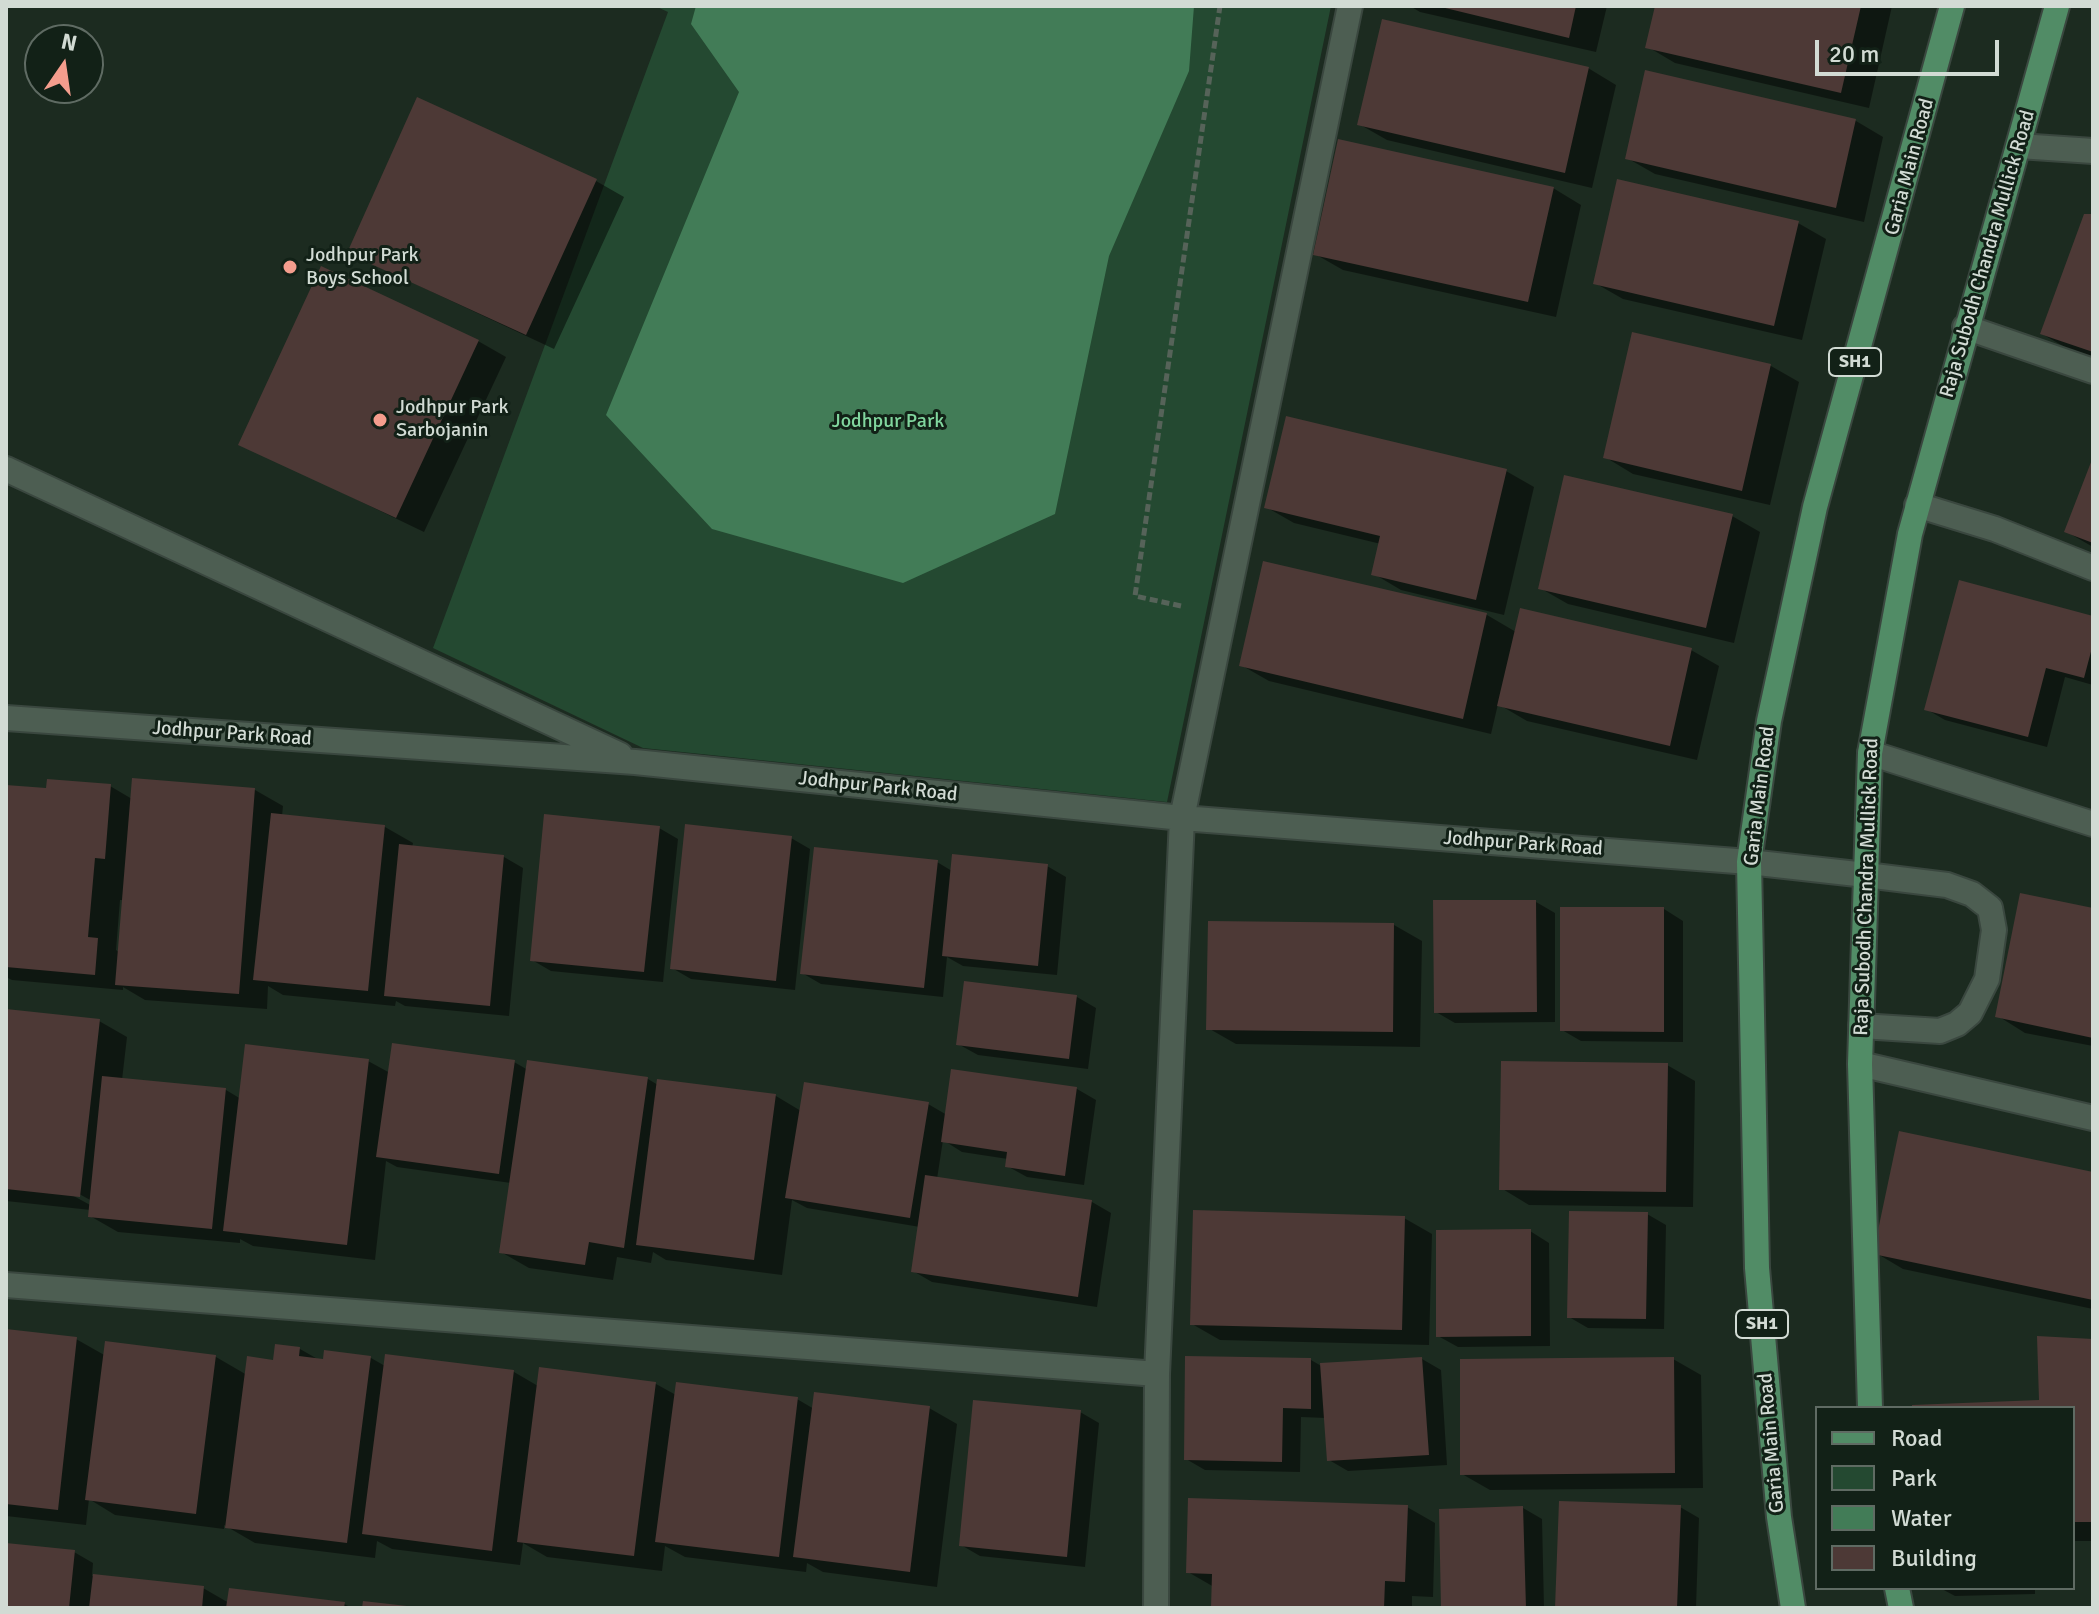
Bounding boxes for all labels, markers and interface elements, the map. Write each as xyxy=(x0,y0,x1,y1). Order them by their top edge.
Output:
north arrow xyxy=(24,24,104,104)
scale bar xyxy=(1819,24,2003,74)
text: N xyxy=(59,27,80,57)
text: 20 m xyxy=(1829,39,1879,69)
street label: Garia Main Road xyxy=(1880,96,1940,238)
street label: Raja Subodh Chandra Mullick Road xyxy=(1935,107,2041,401)
place label: Jodhpur Park Boys School xyxy=(306,244,419,291)
marker: Jodhpur Park Boys School xyxy=(281,258,299,276)
road number: SH1 xyxy=(1829,348,1881,376)
place label: Jodhpur Park Sarbojanin xyxy=(396,396,509,443)
park label: Jodhpur Park xyxy=(832,410,944,434)
marker: Jodhpur Park Sarbojanin xyxy=(371,411,389,429)
street label: Jodhpur Park Road xyxy=(151,716,313,752)
street label: Garia Main Road xyxy=(1740,725,1780,867)
street label: Raja Subodh Chandra Mullick Road xyxy=(1850,738,1884,1036)
street label: Jodhpur Park Road xyxy=(797,767,959,807)
street label: Jodhpur Park Road xyxy=(1442,826,1604,862)
road number: SH1 xyxy=(1736,1310,1788,1338)
street label: Garia Main Road xyxy=(1754,1372,1790,1514)
legend xyxy=(1815,1406,2075,1590)
text: Road xyxy=(1891,1423,1942,1453)
text: Park xyxy=(1891,1463,1937,1493)
text: Water xyxy=(1891,1503,1951,1533)
text: Building xyxy=(1891,1543,1977,1573)

